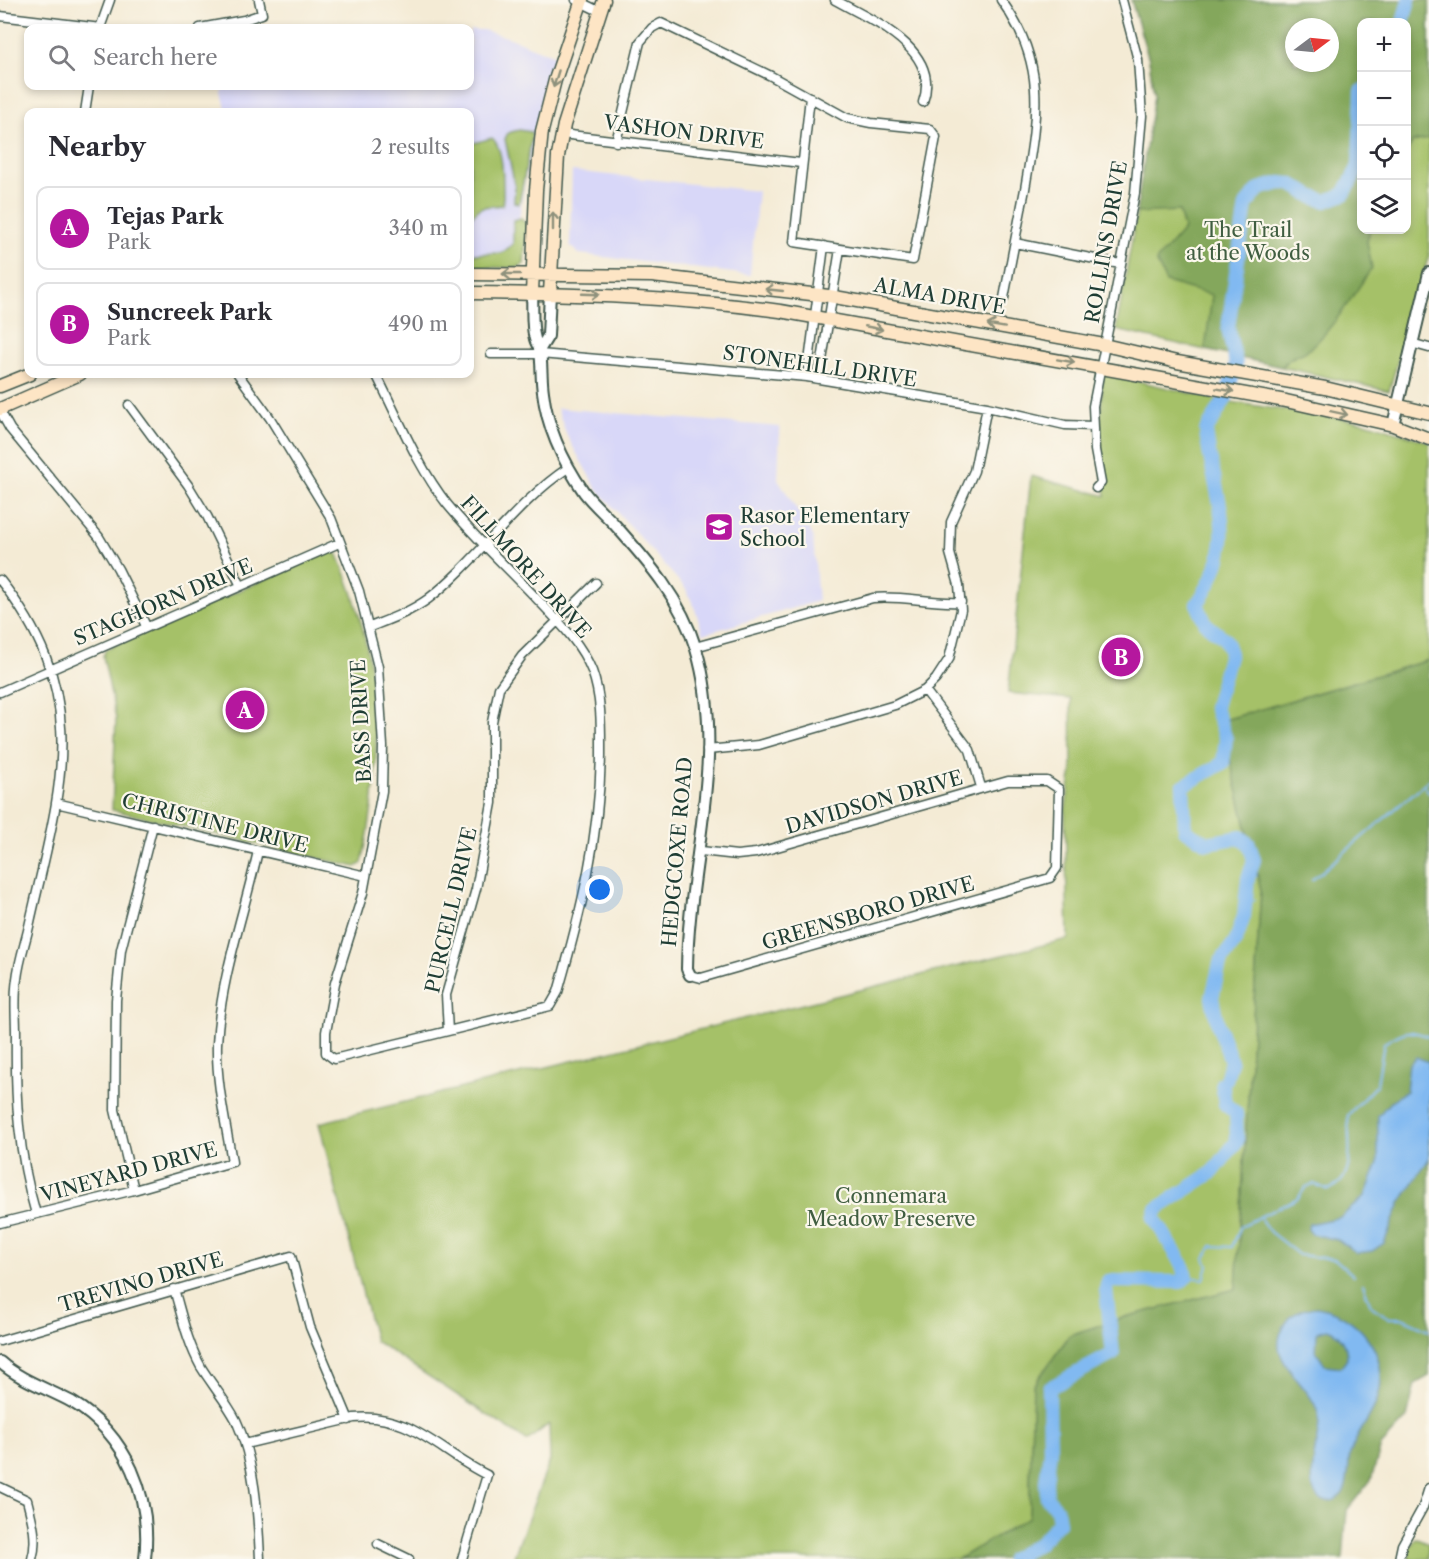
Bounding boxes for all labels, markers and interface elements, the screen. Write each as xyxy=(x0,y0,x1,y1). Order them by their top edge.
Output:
north arrow xyxy=(1285,18,1339,72)
map controls xyxy=(1357,18,1411,234)
button: + xyxy=(1357,18,1411,72)
search box xyxy=(24,24,474,90)
icon: search xyxy=(45,41,78,74)
text: Search here xyxy=(93,44,218,71)
one-way arrow xyxy=(550,69,561,88)
button: − xyxy=(1357,72,1411,126)
street label: VASHON DRIVE xyxy=(602,110,765,154)
button: locate xyxy=(1357,126,1411,180)
text: Nearby xyxy=(48,131,146,163)
text: 2 results xyxy=(371,135,450,159)
street label: ROLLINS DRIVE xyxy=(1080,159,1132,325)
button: layers xyxy=(1357,180,1411,234)
text: Tejas Park xyxy=(107,203,223,230)
one-way arrow xyxy=(547,212,559,232)
text: A xyxy=(62,216,77,240)
text: 340 m xyxy=(389,216,448,240)
park label: The Trail at the Woods xyxy=(1186,218,1310,265)
text: Park xyxy=(107,230,150,254)
one-way arrow xyxy=(501,268,521,280)
street label: ALMA DRIVE xyxy=(871,272,1008,319)
one-way arrow xyxy=(765,285,785,296)
one-way arrow xyxy=(580,288,600,299)
text: Suncreek Park xyxy=(107,299,272,326)
text: B xyxy=(62,312,77,336)
text: 490 m xyxy=(388,312,448,336)
one-way arrow xyxy=(987,320,1006,331)
one-way arrow xyxy=(863,323,883,334)
text: Park xyxy=(107,326,150,350)
street label: STONEHILL DRIVE xyxy=(721,340,919,392)
one-way arrow xyxy=(1056,356,1075,367)
one-way arrow xyxy=(1215,385,1234,396)
one-way arrow xyxy=(1329,408,1349,419)
street label: FILLMORE DRIVE xyxy=(456,491,596,643)
place label: Rasor Elementary School xyxy=(740,504,911,551)
school or university icon: Rasor Elementary School xyxy=(703,511,735,543)
street label: STAGHORN DRIVE xyxy=(70,553,256,651)
pin: B xyxy=(1102,634,1140,680)
street label: BASS DRIVE xyxy=(346,658,376,784)
pin: A xyxy=(226,688,264,732)
street label: HEDGCOXE ROAD xyxy=(657,756,697,948)
street label: DAVIDSON DRIVE xyxy=(782,765,966,839)
street label: CHRISTINE DRIVE xyxy=(119,788,311,858)
street label: PURCELL DRIVE xyxy=(420,825,482,995)
street label: GREENSBORO DRIVE xyxy=(759,871,977,955)
your location xyxy=(585,875,614,904)
street label: VINEYARD DRIVE xyxy=(37,1137,220,1207)
park label: Connemara Meadow Preserve xyxy=(807,1184,975,1231)
street label: TREVINO DRIVE xyxy=(56,1247,226,1317)

